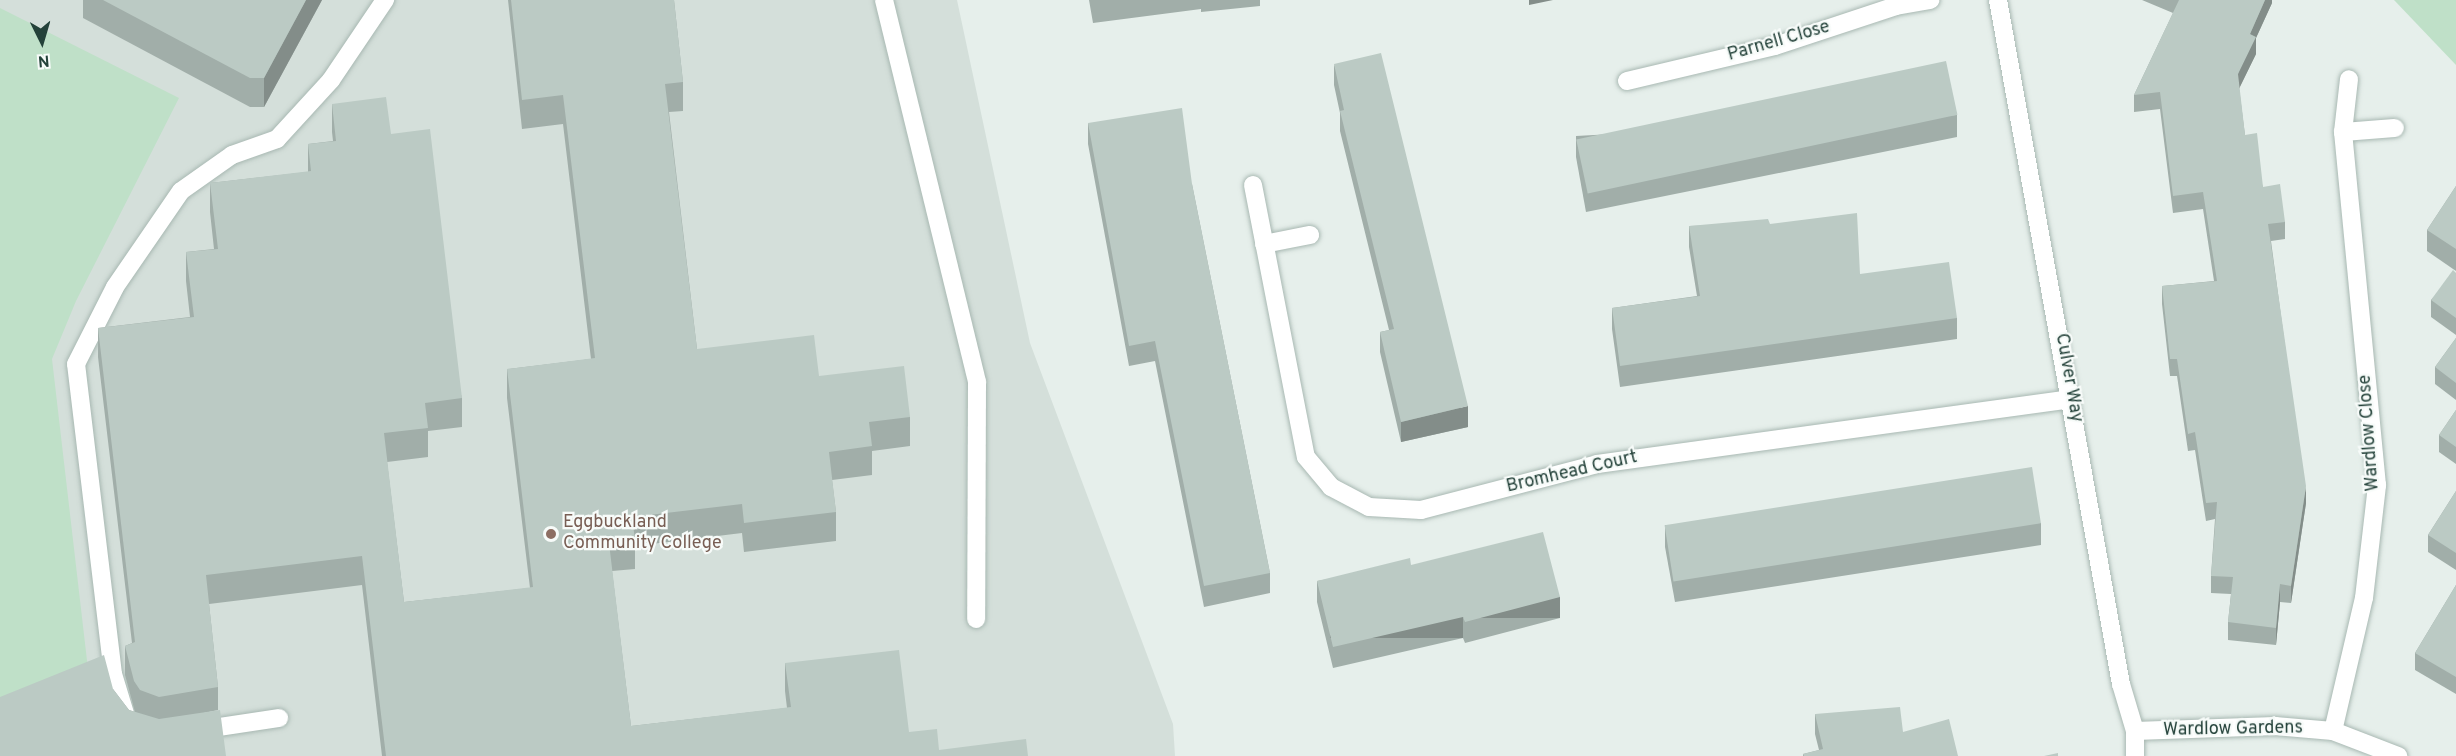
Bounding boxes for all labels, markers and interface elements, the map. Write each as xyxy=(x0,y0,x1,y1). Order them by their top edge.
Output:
north arrow xyxy=(12,12,72,72)
street label: Parnell Close xyxy=(1725,17,1833,67)
text: N xyxy=(37,49,50,70)
street label: Culver Way xyxy=(2050,332,2086,424)
street label: Wardlow Close xyxy=(2355,374,2385,492)
street label: Bromhead Court xyxy=(1504,447,1640,499)
place label: Eggbuckland Community College xyxy=(563,513,722,556)
marker: Eggbuckland Community College xyxy=(544,527,558,541)
street label: Wardlow Gardens xyxy=(2163,718,2303,742)

